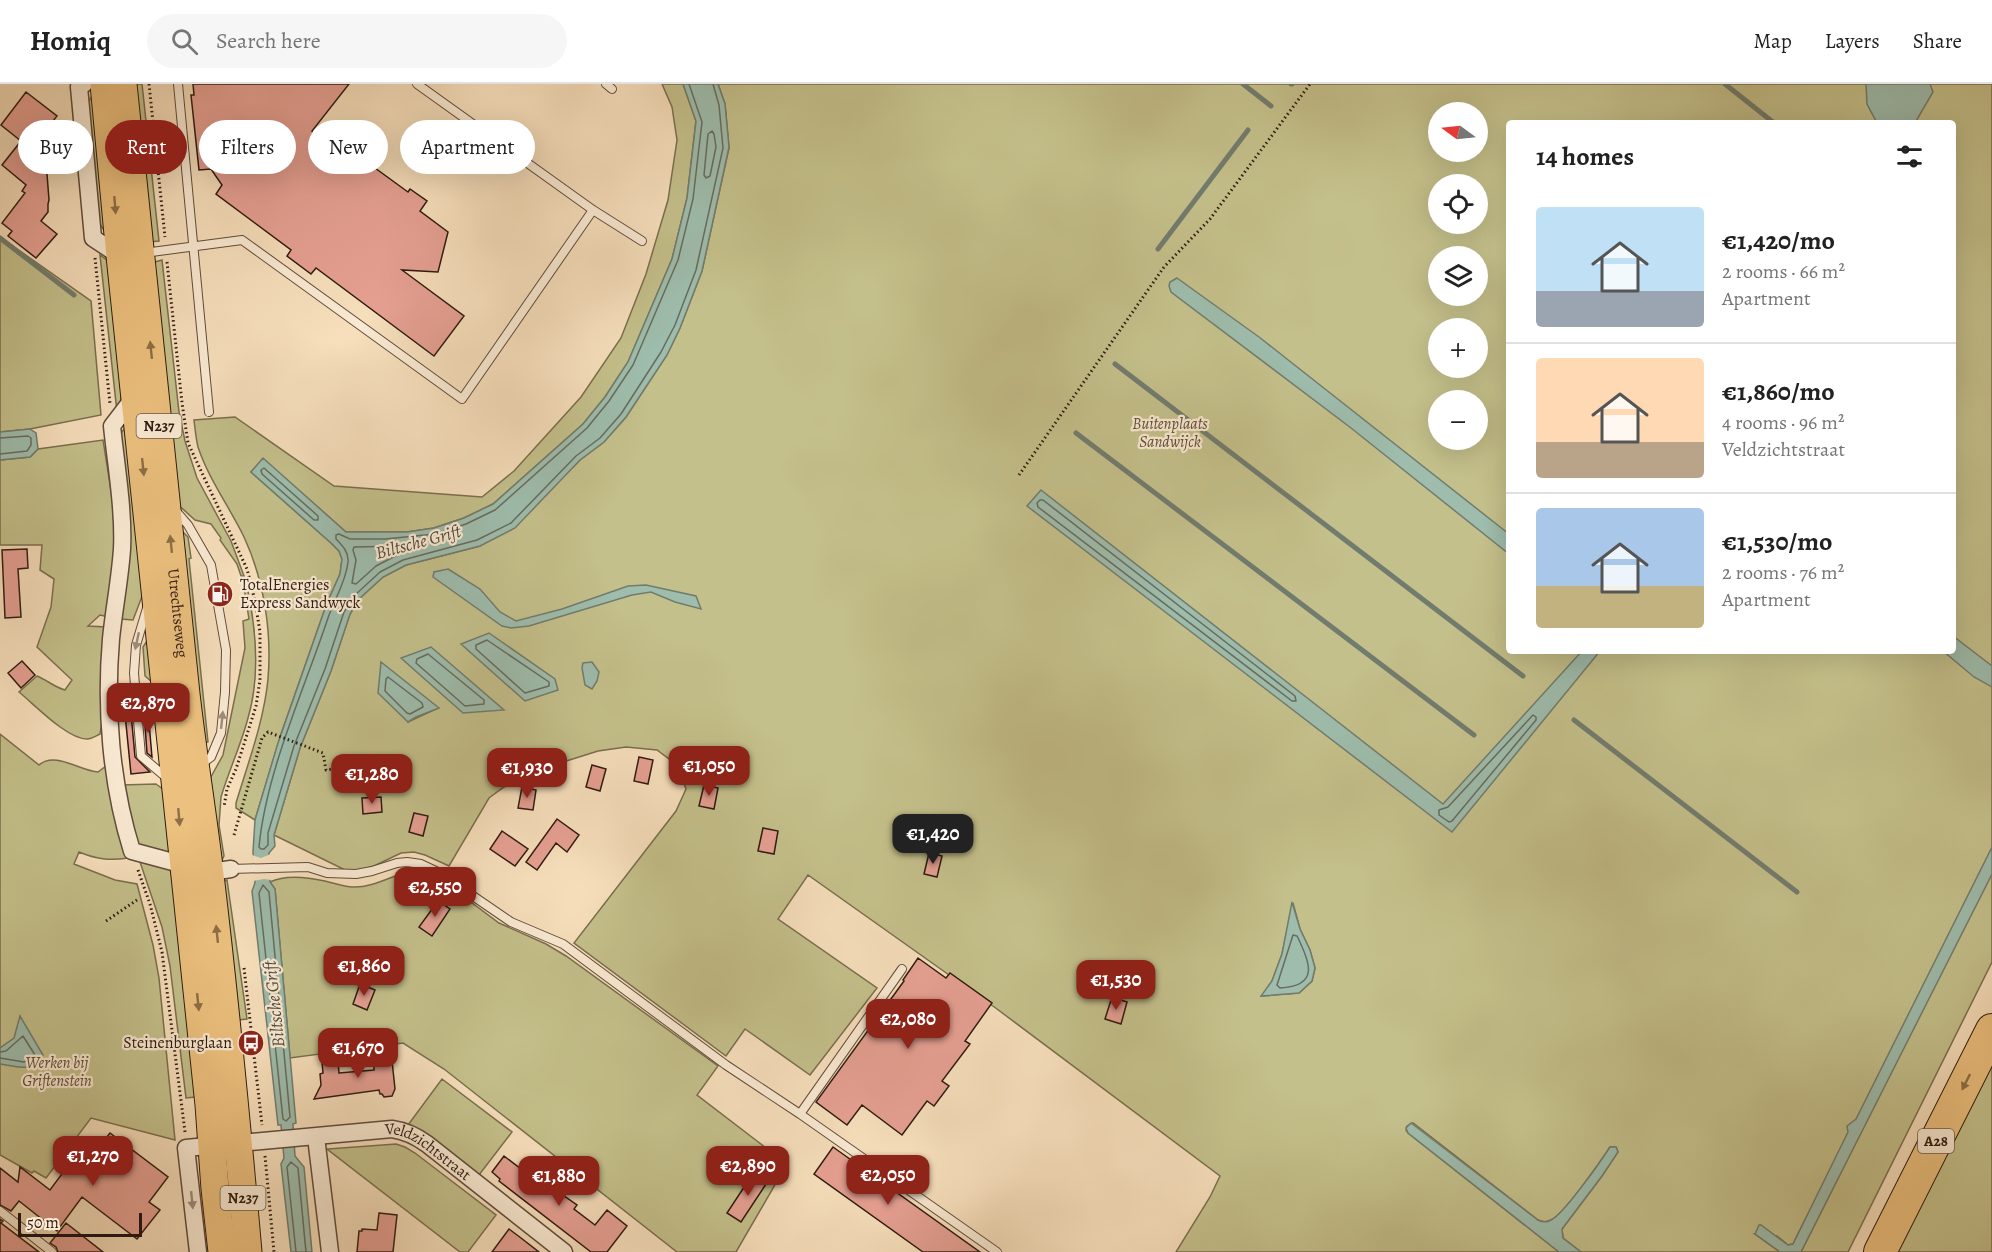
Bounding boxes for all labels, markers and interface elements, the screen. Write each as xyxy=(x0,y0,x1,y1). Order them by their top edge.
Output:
search box xyxy=(147,14,567,68)
text: Homiq xyxy=(30,22,111,60)
icon: search xyxy=(168,25,201,58)
text: Search here xyxy=(216,26,321,56)
text: Map xyxy=(1753,27,1792,55)
text: Layers xyxy=(1825,27,1880,55)
text: Share xyxy=(1913,27,1962,55)
north arrow xyxy=(1428,102,1488,162)
map controls xyxy=(1428,102,1488,450)
chip: Buy xyxy=(18,120,93,174)
chip: Rent xyxy=(105,120,187,174)
chip: Filters xyxy=(199,120,296,174)
chip: New xyxy=(308,120,388,174)
chip: Apartment xyxy=(400,120,535,174)
text: 14 homes xyxy=(1536,139,1634,174)
icon: filters xyxy=(1893,140,1926,173)
button: locate xyxy=(1428,174,1488,234)
one-way arrow xyxy=(110,196,120,215)
text: €1,420/mo xyxy=(1722,223,1835,258)
icon: home xyxy=(1584,231,1656,303)
button: layers xyxy=(1428,246,1488,306)
text: 2 rooms · 66 m² xyxy=(1722,258,1845,285)
text: Apartment xyxy=(1722,285,1811,312)
button: + xyxy=(1428,318,1488,378)
one-way arrow xyxy=(146,340,155,359)
text: €1,860/mo xyxy=(1722,374,1835,409)
icon: home xyxy=(1584,382,1656,454)
button: − xyxy=(1428,390,1488,450)
text: 4 rooms · 96 m² xyxy=(1722,409,1844,436)
park label: Buitenplaats Sandwijck xyxy=(1132,413,1208,453)
road number: N237 xyxy=(136,414,182,438)
text: Veldzichtstraat xyxy=(1722,436,1845,463)
one-way arrow xyxy=(138,457,148,476)
water label: Biltsche Grift xyxy=(373,519,464,565)
text: €1,530/mo xyxy=(1722,524,1832,559)
icon: home xyxy=(1584,532,1656,604)
one-way arrow xyxy=(166,534,176,553)
text: 2 rooms · 76 m² xyxy=(1722,559,1844,586)
street label: Utrechtseweg xyxy=(162,567,193,659)
place label: TotalEnergies Express Sandwyck xyxy=(240,574,361,614)
fuel station icon: TotalEnergies Express Sandwyck xyxy=(205,579,235,609)
text: Apartment xyxy=(1722,586,1811,613)
one-way arrow xyxy=(132,631,142,650)
pin: €2,870 xyxy=(99,683,197,734)
text: €2,870 xyxy=(121,689,175,716)
one-way arrow xyxy=(217,711,227,730)
pin: €1,050 xyxy=(660,746,758,797)
pin: €1,930 xyxy=(478,748,576,799)
text: €1,050 xyxy=(683,752,735,779)
pin: €1,280 xyxy=(323,754,421,805)
text: €1,930 xyxy=(501,754,553,781)
text: €1,280 xyxy=(345,760,399,787)
one-way arrow xyxy=(174,808,184,827)
pin: €1,420 xyxy=(884,814,982,865)
text: €1,420 xyxy=(906,820,960,847)
pin: €2,550 xyxy=(386,867,484,918)
text: €2,550 xyxy=(408,873,462,900)
one-way arrow xyxy=(212,924,222,943)
pin: €1,860 xyxy=(315,946,413,997)
text: €1,860 xyxy=(337,952,391,979)
water label: Biltsche Grift xyxy=(257,959,290,1049)
pin: €1,530 xyxy=(1067,960,1165,1011)
text: €1,530 xyxy=(1090,966,1142,993)
one-way arrow xyxy=(193,993,203,1012)
pin: €2,080 xyxy=(859,999,957,1050)
text: €2,080 xyxy=(880,1005,936,1032)
bus stop icon: Steinenburglaan xyxy=(236,1028,266,1058)
pin: €1,670 xyxy=(309,1028,407,1079)
place label: Steinenburglaan xyxy=(123,1032,232,1054)
text: €1,670 xyxy=(332,1034,384,1061)
park label: Werken bij Griftenstein xyxy=(22,1052,92,1092)
one-way arrow xyxy=(1961,1074,1970,1091)
street label: Veldzichtstraat xyxy=(383,1118,476,1186)
road number: A28 xyxy=(1918,1129,1954,1153)
pin: €1,270 xyxy=(44,1136,142,1187)
text: €1,270 xyxy=(67,1142,119,1169)
pin: €2,890 xyxy=(699,1146,797,1197)
text: €2,890 xyxy=(720,1152,776,1179)
pin: €2,050 xyxy=(839,1155,937,1206)
pin: €1,880 xyxy=(510,1156,608,1207)
text: €2,050 xyxy=(860,1161,916,1188)
text: €1,880 xyxy=(532,1162,586,1189)
road number: N237 xyxy=(220,1186,266,1210)
one-way arrow xyxy=(187,1191,197,1210)
scale bar xyxy=(18,1210,142,1238)
text: 50 m xyxy=(27,1212,59,1234)

